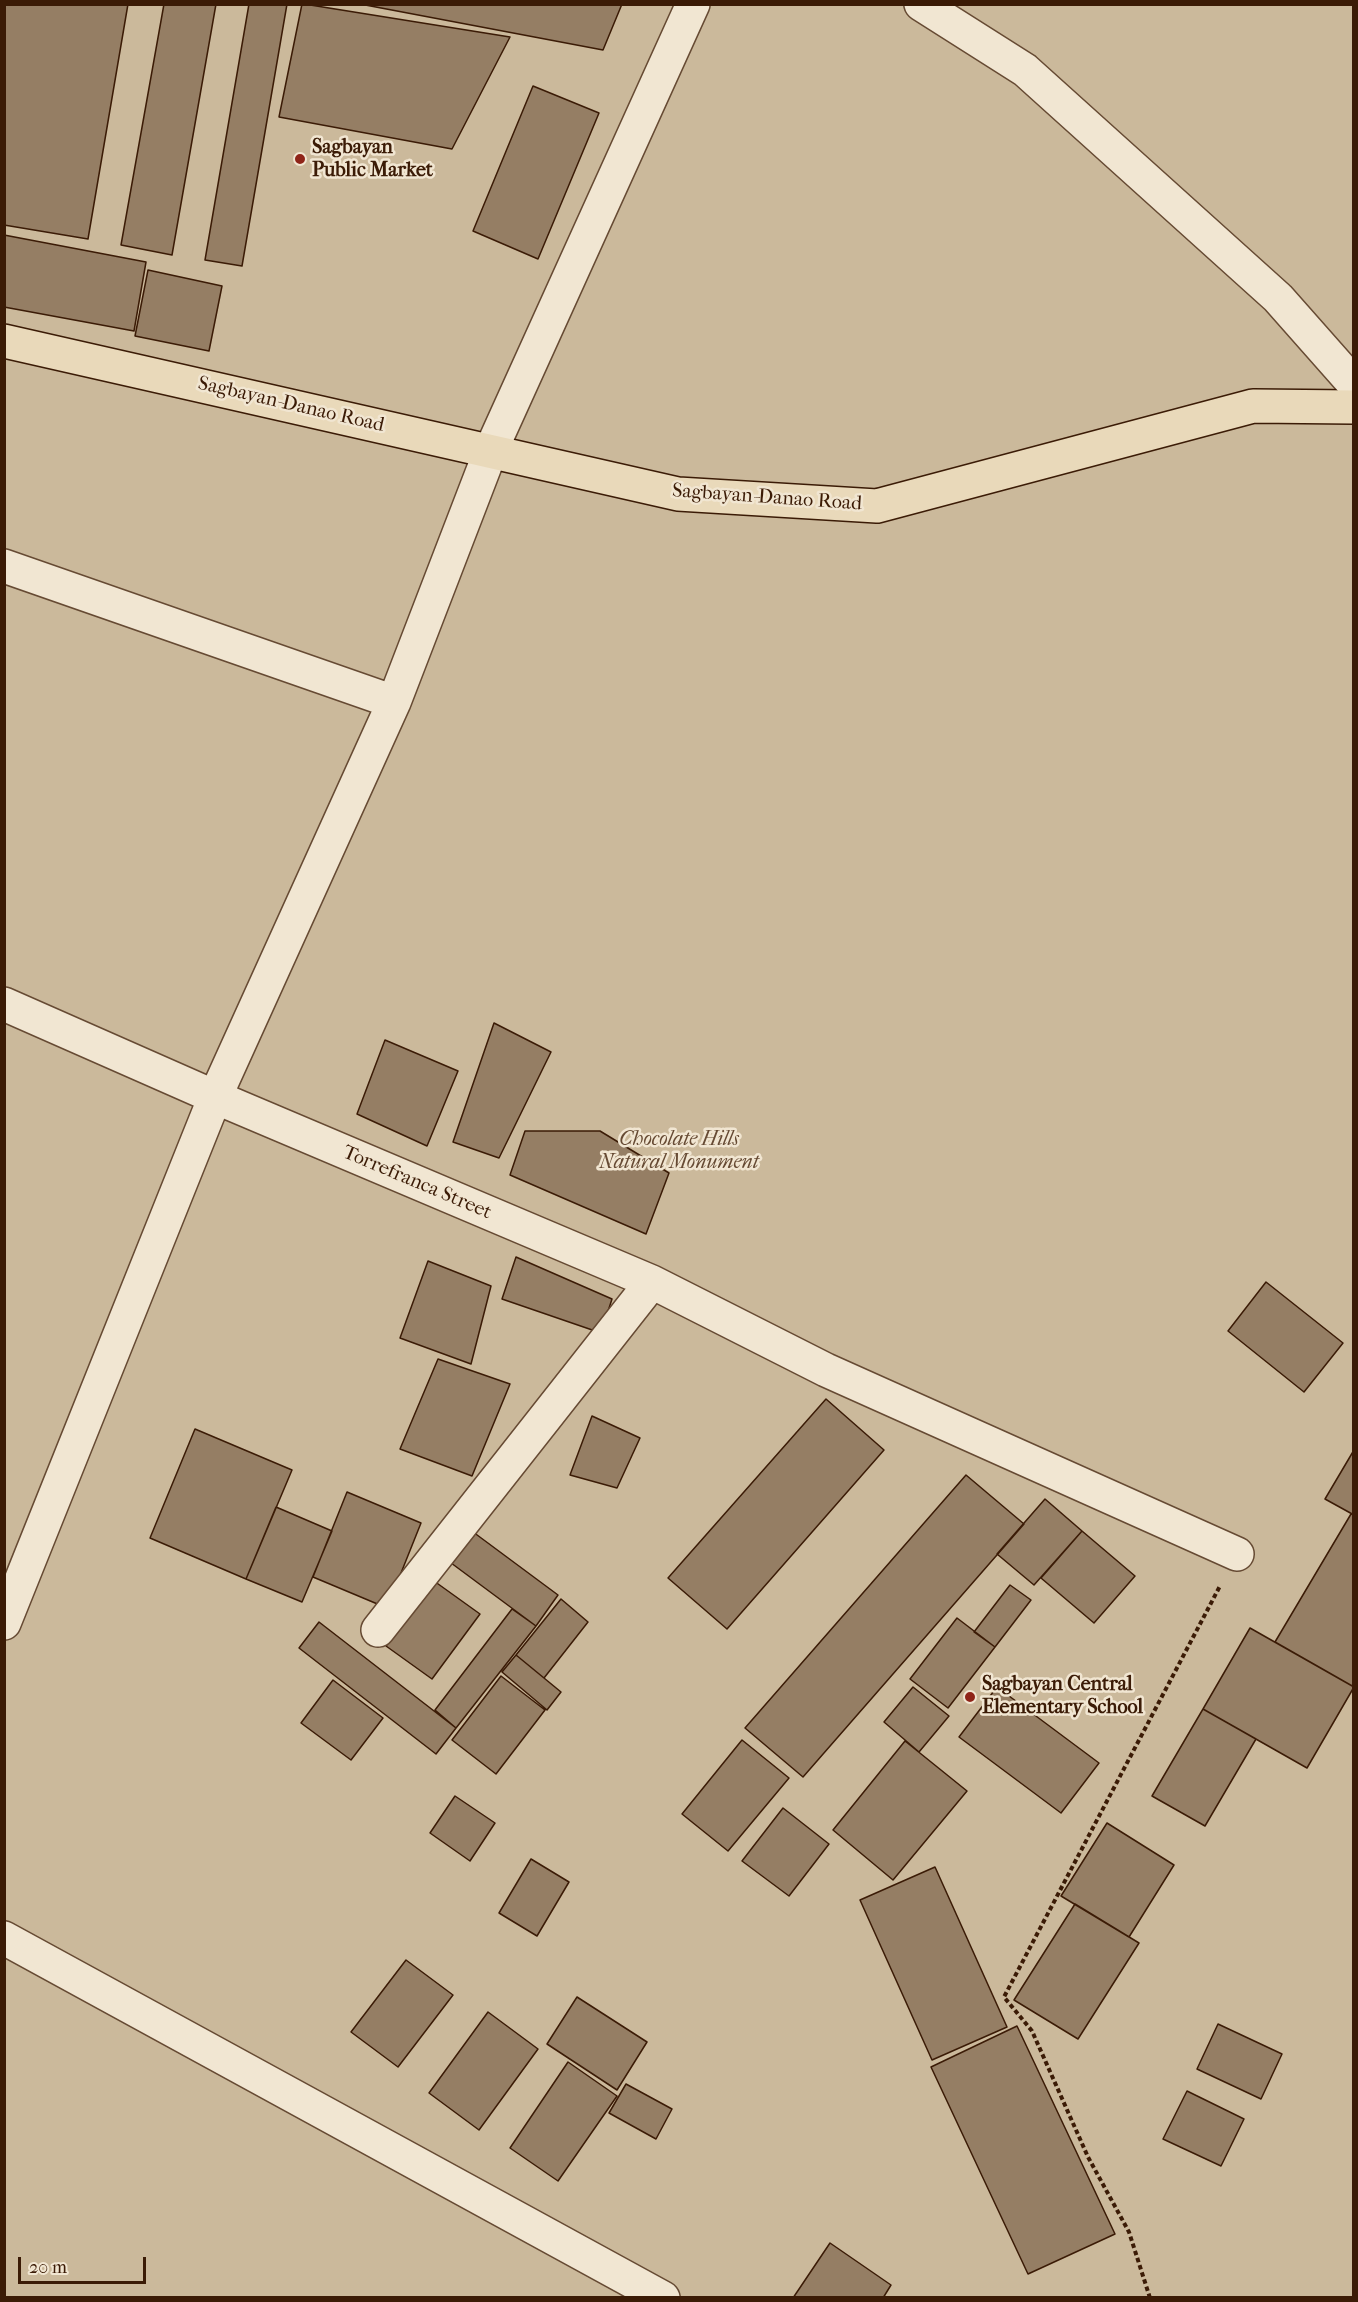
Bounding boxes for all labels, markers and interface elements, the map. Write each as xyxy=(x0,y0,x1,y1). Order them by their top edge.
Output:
place label: Sagbayan Public Market xyxy=(312,136,433,183)
marker: Sagbayan Public Market xyxy=(293,152,307,166)
street label: Sagbayan-Danao Road xyxy=(196,372,386,438)
street label: Sagbayan-Danao Road xyxy=(671,479,863,517)
park label: Chocolate Hills Natural Monument xyxy=(599,1128,759,1175)
street label: Torrefranca Street xyxy=(339,1141,495,1225)
place label: Sagbayan Central Elementary School xyxy=(982,1673,1143,1720)
marker: Sagbayan Central Elementary School xyxy=(963,1690,977,1704)
scale bar xyxy=(21,2245,148,2283)
text: 20 m xyxy=(29,2257,67,2278)

